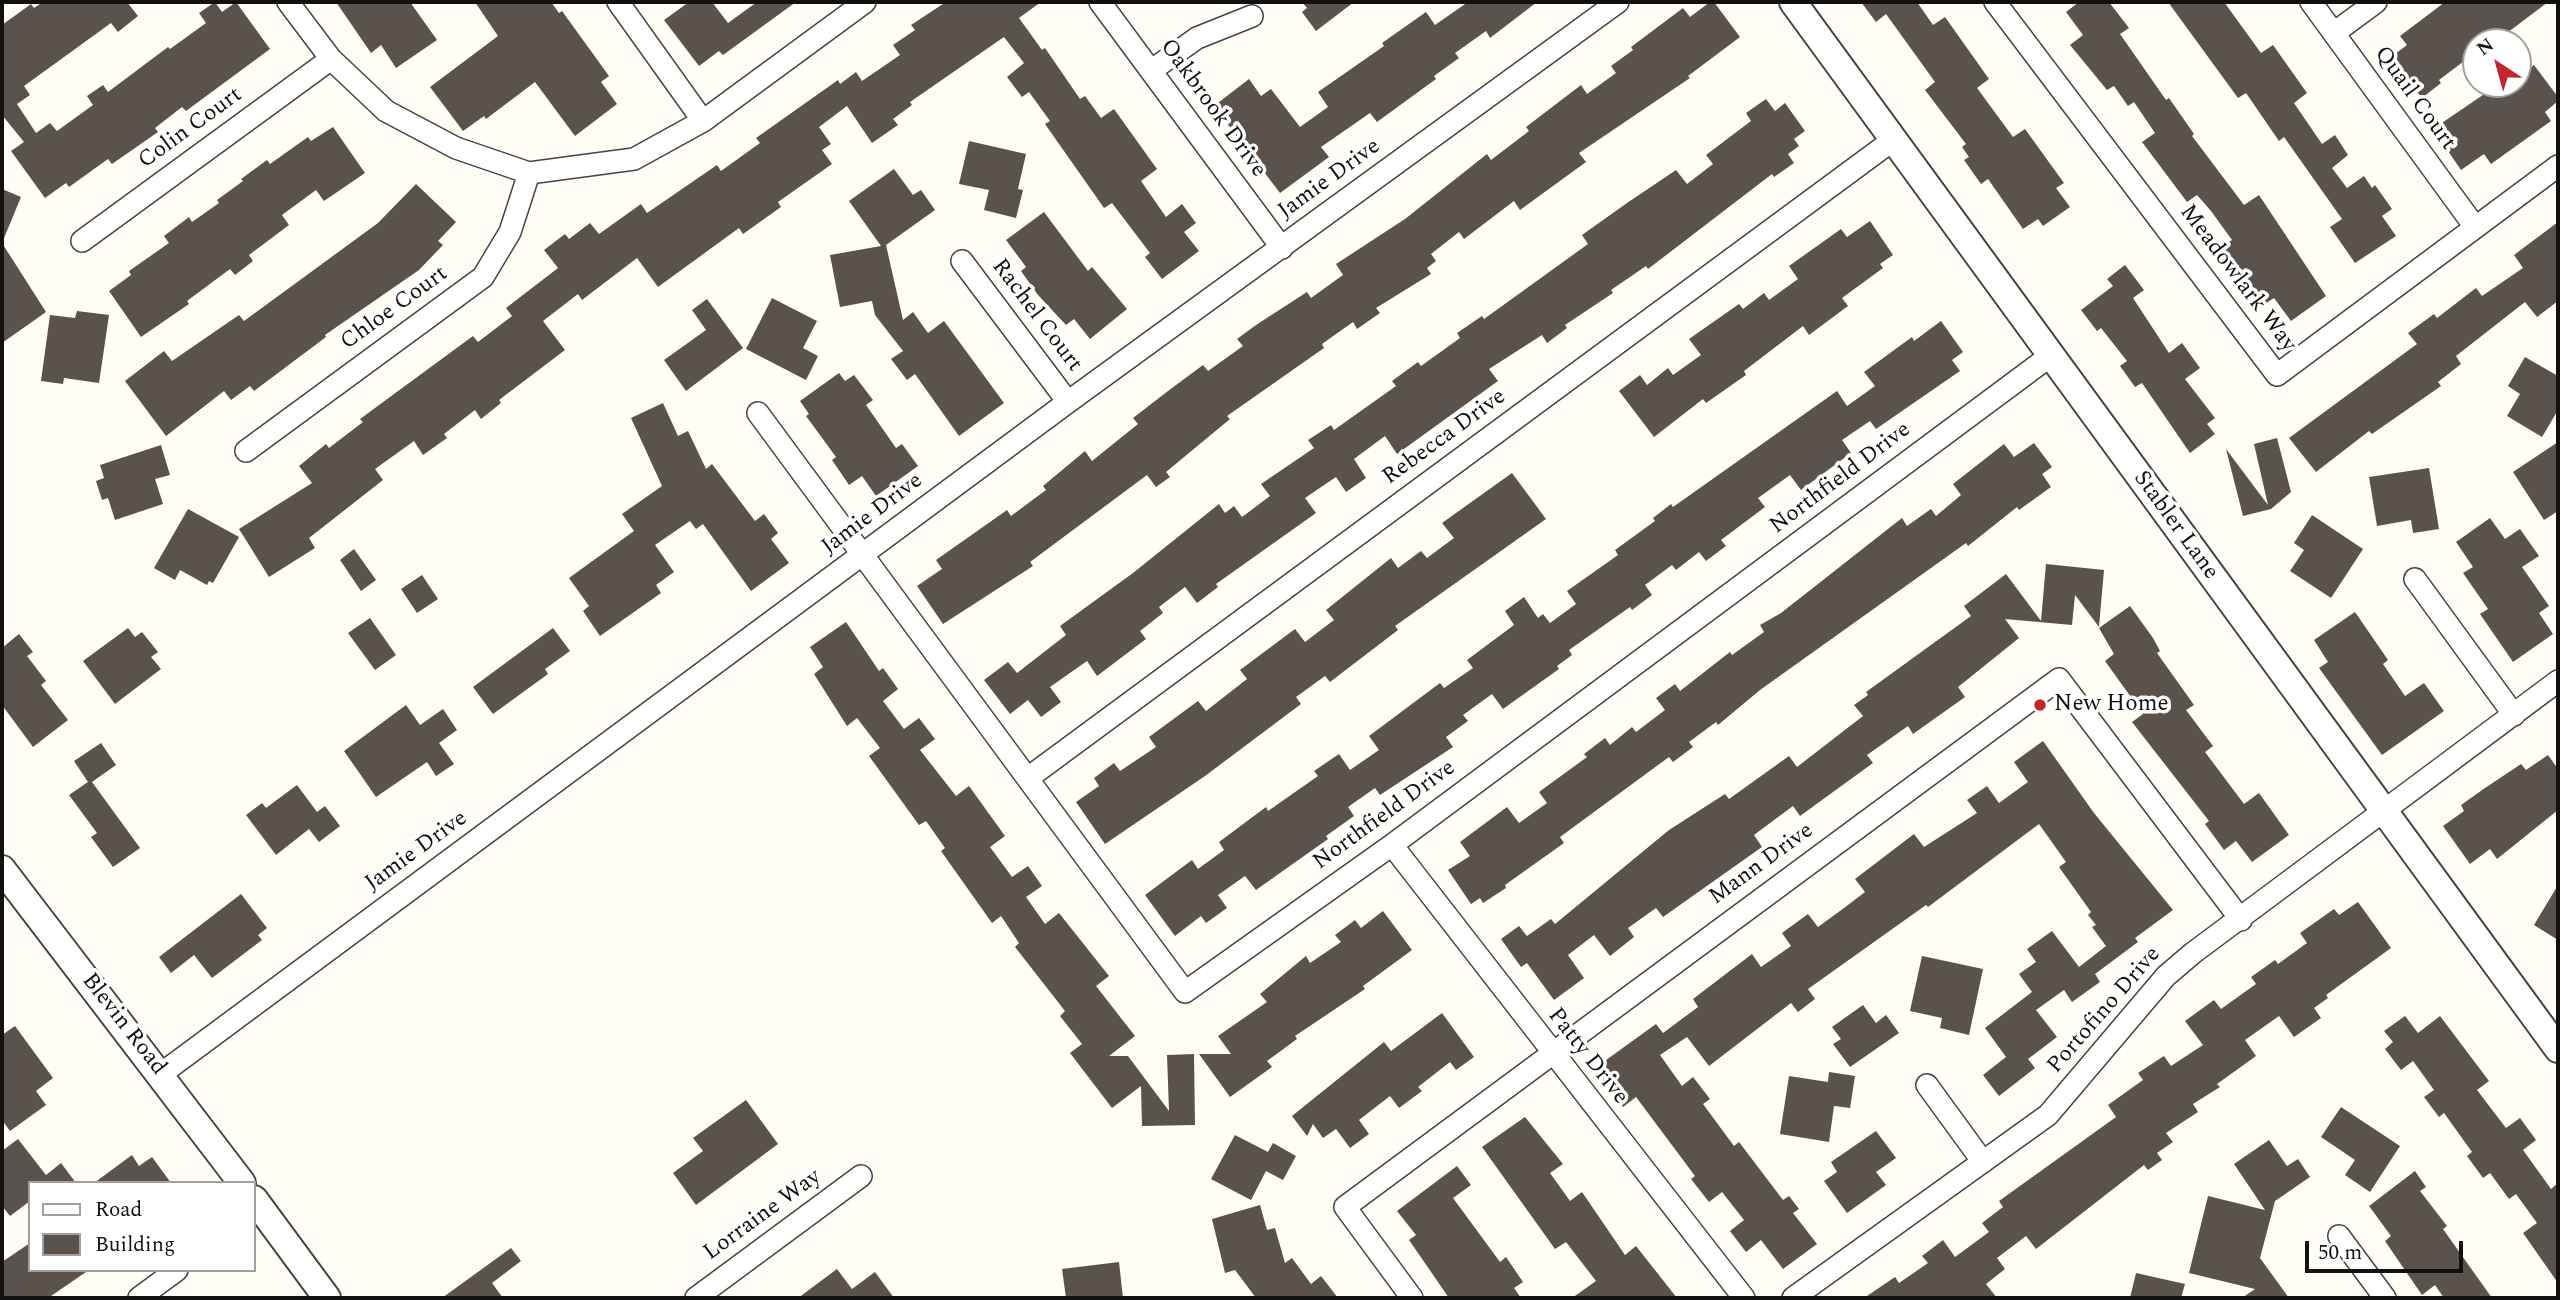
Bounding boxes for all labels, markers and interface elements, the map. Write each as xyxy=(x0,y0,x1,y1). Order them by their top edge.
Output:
north arrow xyxy=(2462,28,2532,98)
text: N xyxy=(2471,31,2500,64)
street label: Oakbrook Drive xyxy=(1153,35,1271,183)
street label: Quail Court xyxy=(2367,42,2461,156)
street label: Colin Court xyxy=(134,82,248,176)
street label: Jamie Drive xyxy=(1274,134,1386,226)
street label: Meadowlark Way xyxy=(2173,200,2301,358)
street label: Rachel Court xyxy=(985,254,1087,378)
street label: Chloe Court xyxy=(336,261,454,357)
street label: Rebecca Drive xyxy=(1378,384,1512,492)
street label: Northfield Drive xyxy=(1765,417,1917,541)
street label: Stabler Lane xyxy=(2126,466,2224,586)
street label: Jamie Drive xyxy=(817,468,929,562)
place label: New Home xyxy=(2054,691,2169,719)
marker: New Home xyxy=(2032,697,2048,713)
street label: Northfield Drive xyxy=(1308,755,1462,877)
street label: Jamie Drive xyxy=(361,806,473,898)
street label: Mann Drive xyxy=(1704,818,1820,912)
street label: Portofino Drive xyxy=(2042,942,2168,1080)
street label: Blevin Road xyxy=(75,968,171,1082)
street label: Patty Drive xyxy=(1541,1003,1633,1111)
street label: Lorraine Way xyxy=(699,1164,827,1268)
legend xyxy=(28,1181,256,1272)
text: Road xyxy=(95,1194,142,1226)
scale bar xyxy=(2308,1226,2466,1270)
text: Building xyxy=(95,1229,175,1261)
text: 50 m xyxy=(2318,1237,2362,1269)

